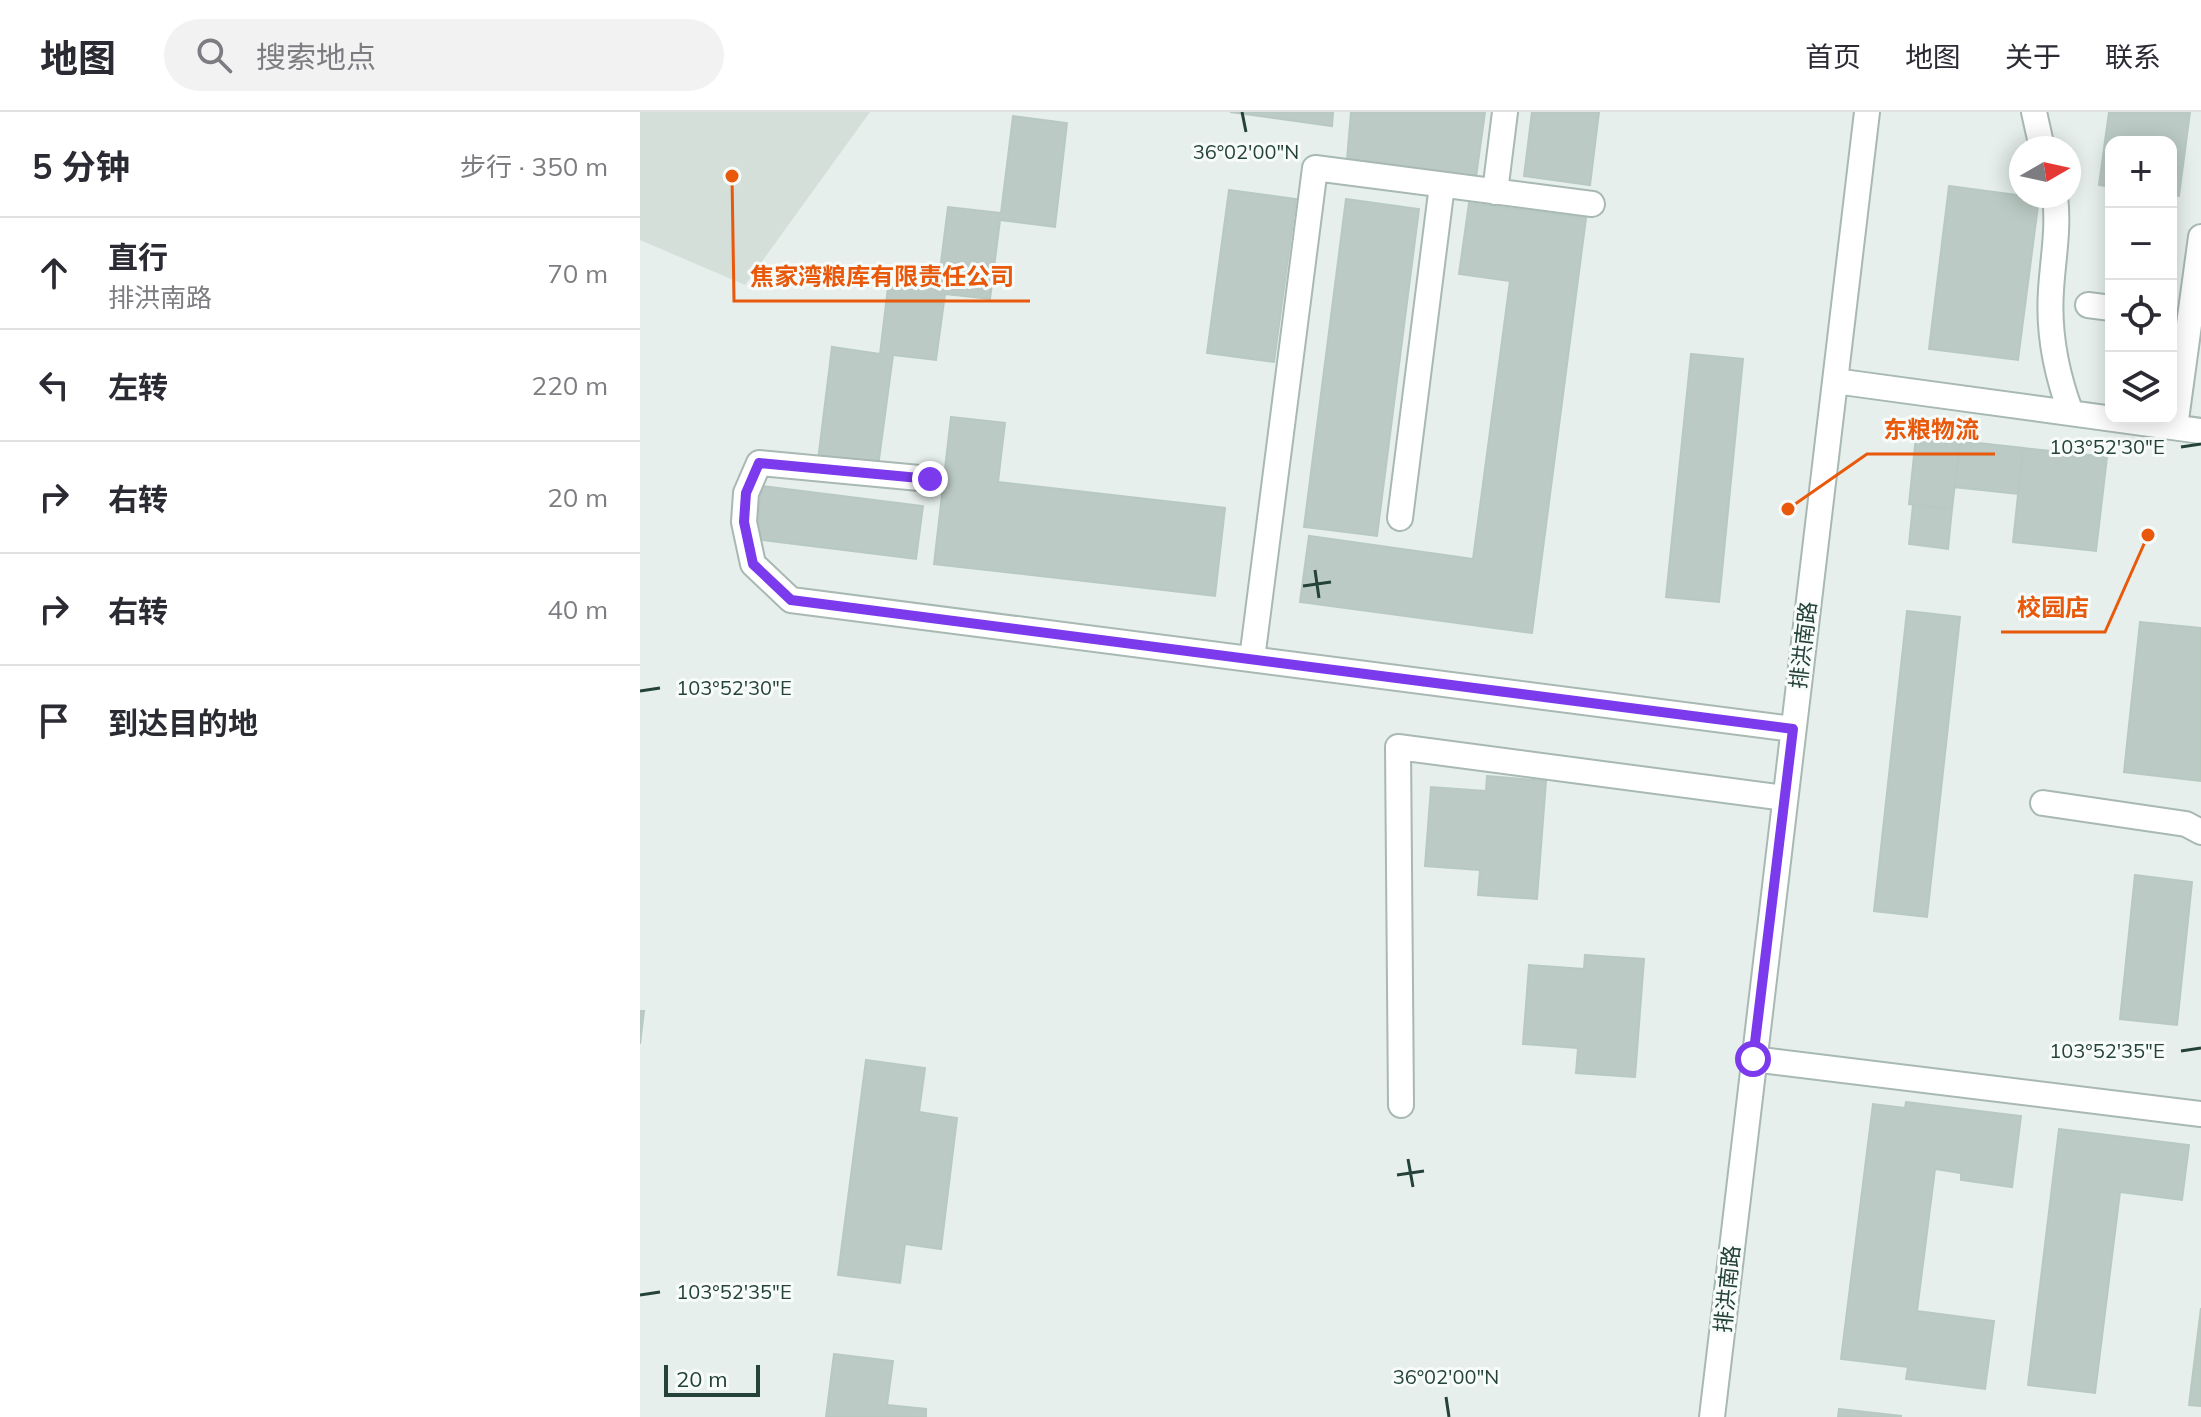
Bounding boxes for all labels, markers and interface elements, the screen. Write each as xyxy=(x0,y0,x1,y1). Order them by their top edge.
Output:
search box xyxy=(164,19,724,91)
icon: search xyxy=(192,33,236,77)
text: 地图 xyxy=(40,34,116,82)
text: 搜索地点 xyxy=(256,38,376,76)
text: 首页 xyxy=(1805,39,1861,74)
text: 地图 xyxy=(1905,39,1961,74)
text: 关于 xyxy=(2005,39,2061,74)
text: 联系 xyxy=(2105,39,2161,74)
north arrow xyxy=(2009,136,2081,208)
map controls xyxy=(2105,136,2177,424)
button: + xyxy=(2105,136,2177,208)
text: 36°02'00"N xyxy=(1193,139,1299,164)
text: 5 分钟 xyxy=(32,145,130,188)
text: 步行 · 350 m xyxy=(460,150,608,183)
button: − xyxy=(2105,208,2177,280)
text: 直行 xyxy=(108,238,168,276)
icon: ahead xyxy=(32,251,76,295)
callout: 焦家湾粮库有限责任公司 xyxy=(734,253,1030,301)
text: 70 m xyxy=(547,257,608,290)
text: 焦家湾粮库有限责任公司 xyxy=(750,261,1014,291)
button: locate xyxy=(2105,280,2177,352)
text: 排洪南路 xyxy=(108,281,212,314)
button: layers xyxy=(2105,352,2177,424)
icon: left xyxy=(32,363,76,407)
text: 左转 xyxy=(108,368,168,406)
text: 220 m xyxy=(532,369,608,402)
callout: 东粮物流 xyxy=(1867,406,1995,454)
text: 东粮物流 xyxy=(1883,414,1979,444)
text: 103°52'30"E xyxy=(2049,434,2165,459)
route end xyxy=(912,461,948,497)
icon: right xyxy=(32,475,76,519)
text: 右转 xyxy=(108,480,168,518)
text: 20 m xyxy=(547,481,608,514)
callout: 校园店 xyxy=(2001,584,2105,632)
icon: right xyxy=(32,587,76,631)
text: 右转 xyxy=(108,592,168,630)
text: 校园店 xyxy=(2017,592,2089,622)
text: 40 m xyxy=(547,593,608,626)
street label: 排洪南路 xyxy=(1784,600,1822,690)
text: 103°52'30"E xyxy=(676,675,792,700)
icon: arrive xyxy=(32,699,76,743)
text: 到达目的地 xyxy=(108,704,258,742)
text: 103°52'35"E xyxy=(2049,1038,2165,1063)
route start xyxy=(1735,1041,1771,1077)
street label: 排洪南路 xyxy=(1708,1244,1746,1334)
text: 103°52'35"E xyxy=(676,1279,792,1304)
scale bar xyxy=(664,1361,760,1397)
text: 36°02'00"N xyxy=(1393,1364,1499,1389)
text: 20 m xyxy=(676,1365,727,1393)

